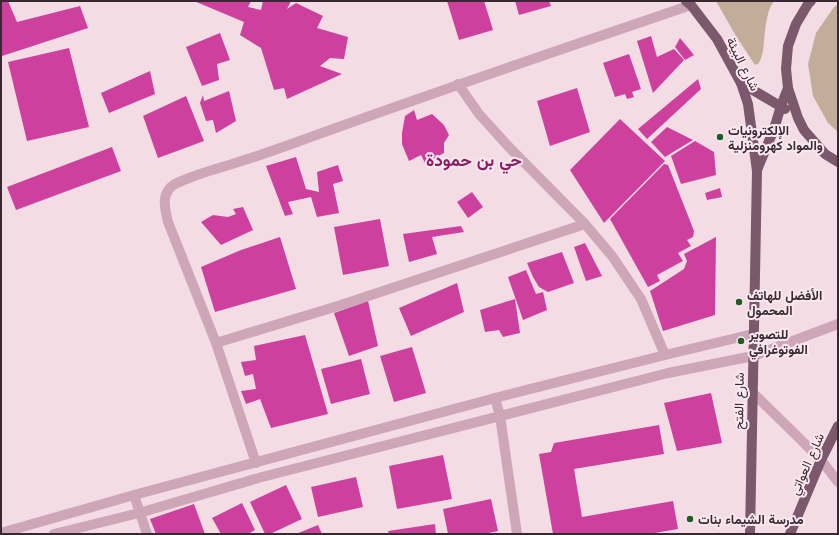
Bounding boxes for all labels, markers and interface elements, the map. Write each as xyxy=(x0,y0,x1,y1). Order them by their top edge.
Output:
street label: شارع البيئة xyxy=(722,35,762,94)
place label: الإلكترونيات والمواد كهرومنزلية xyxy=(728,123,823,154)
marker: الإلكترونيات والمواد كهرومنزلية xyxy=(715,132,725,142)
district label: حي بن حمودة xyxy=(426,150,522,174)
place label: الأفضل للهاتف المحمول xyxy=(747,288,822,319)
marker: الأفضل للهاتف المحمول xyxy=(734,297,744,307)
place label: للتصوير الفوتوغرافي xyxy=(748,327,808,360)
marker: للتصوير الفوتوغرافي xyxy=(736,336,746,346)
street label: شارع الفتح xyxy=(731,372,749,430)
street label: شارع العواتي xyxy=(787,431,830,498)
place label: مدرسة الشيماء بنات xyxy=(698,512,804,528)
marker: مدرسة الشيماء بنات xyxy=(685,514,695,524)

